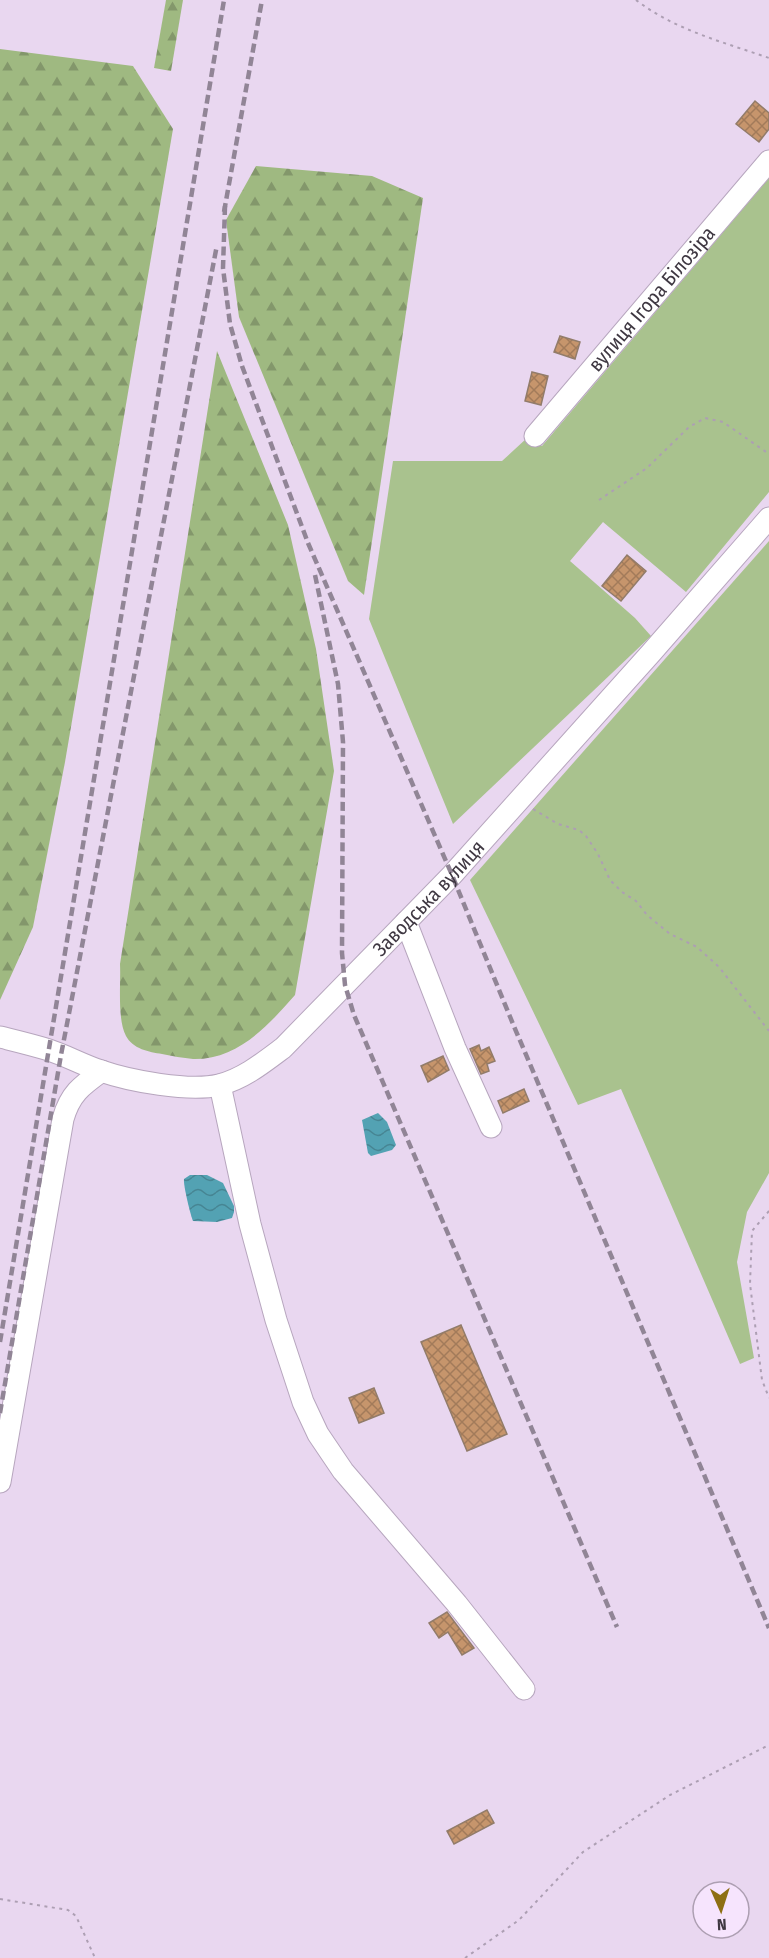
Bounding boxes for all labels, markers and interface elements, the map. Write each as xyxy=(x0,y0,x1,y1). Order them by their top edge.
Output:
street label: вулиця Ігора Білозіра xyxy=(583,222,720,376)
street label: Заводська вулиця xyxy=(368,835,489,961)
north arrow xyxy=(691,1880,751,1940)
text: N xyxy=(716,1915,727,1934)

